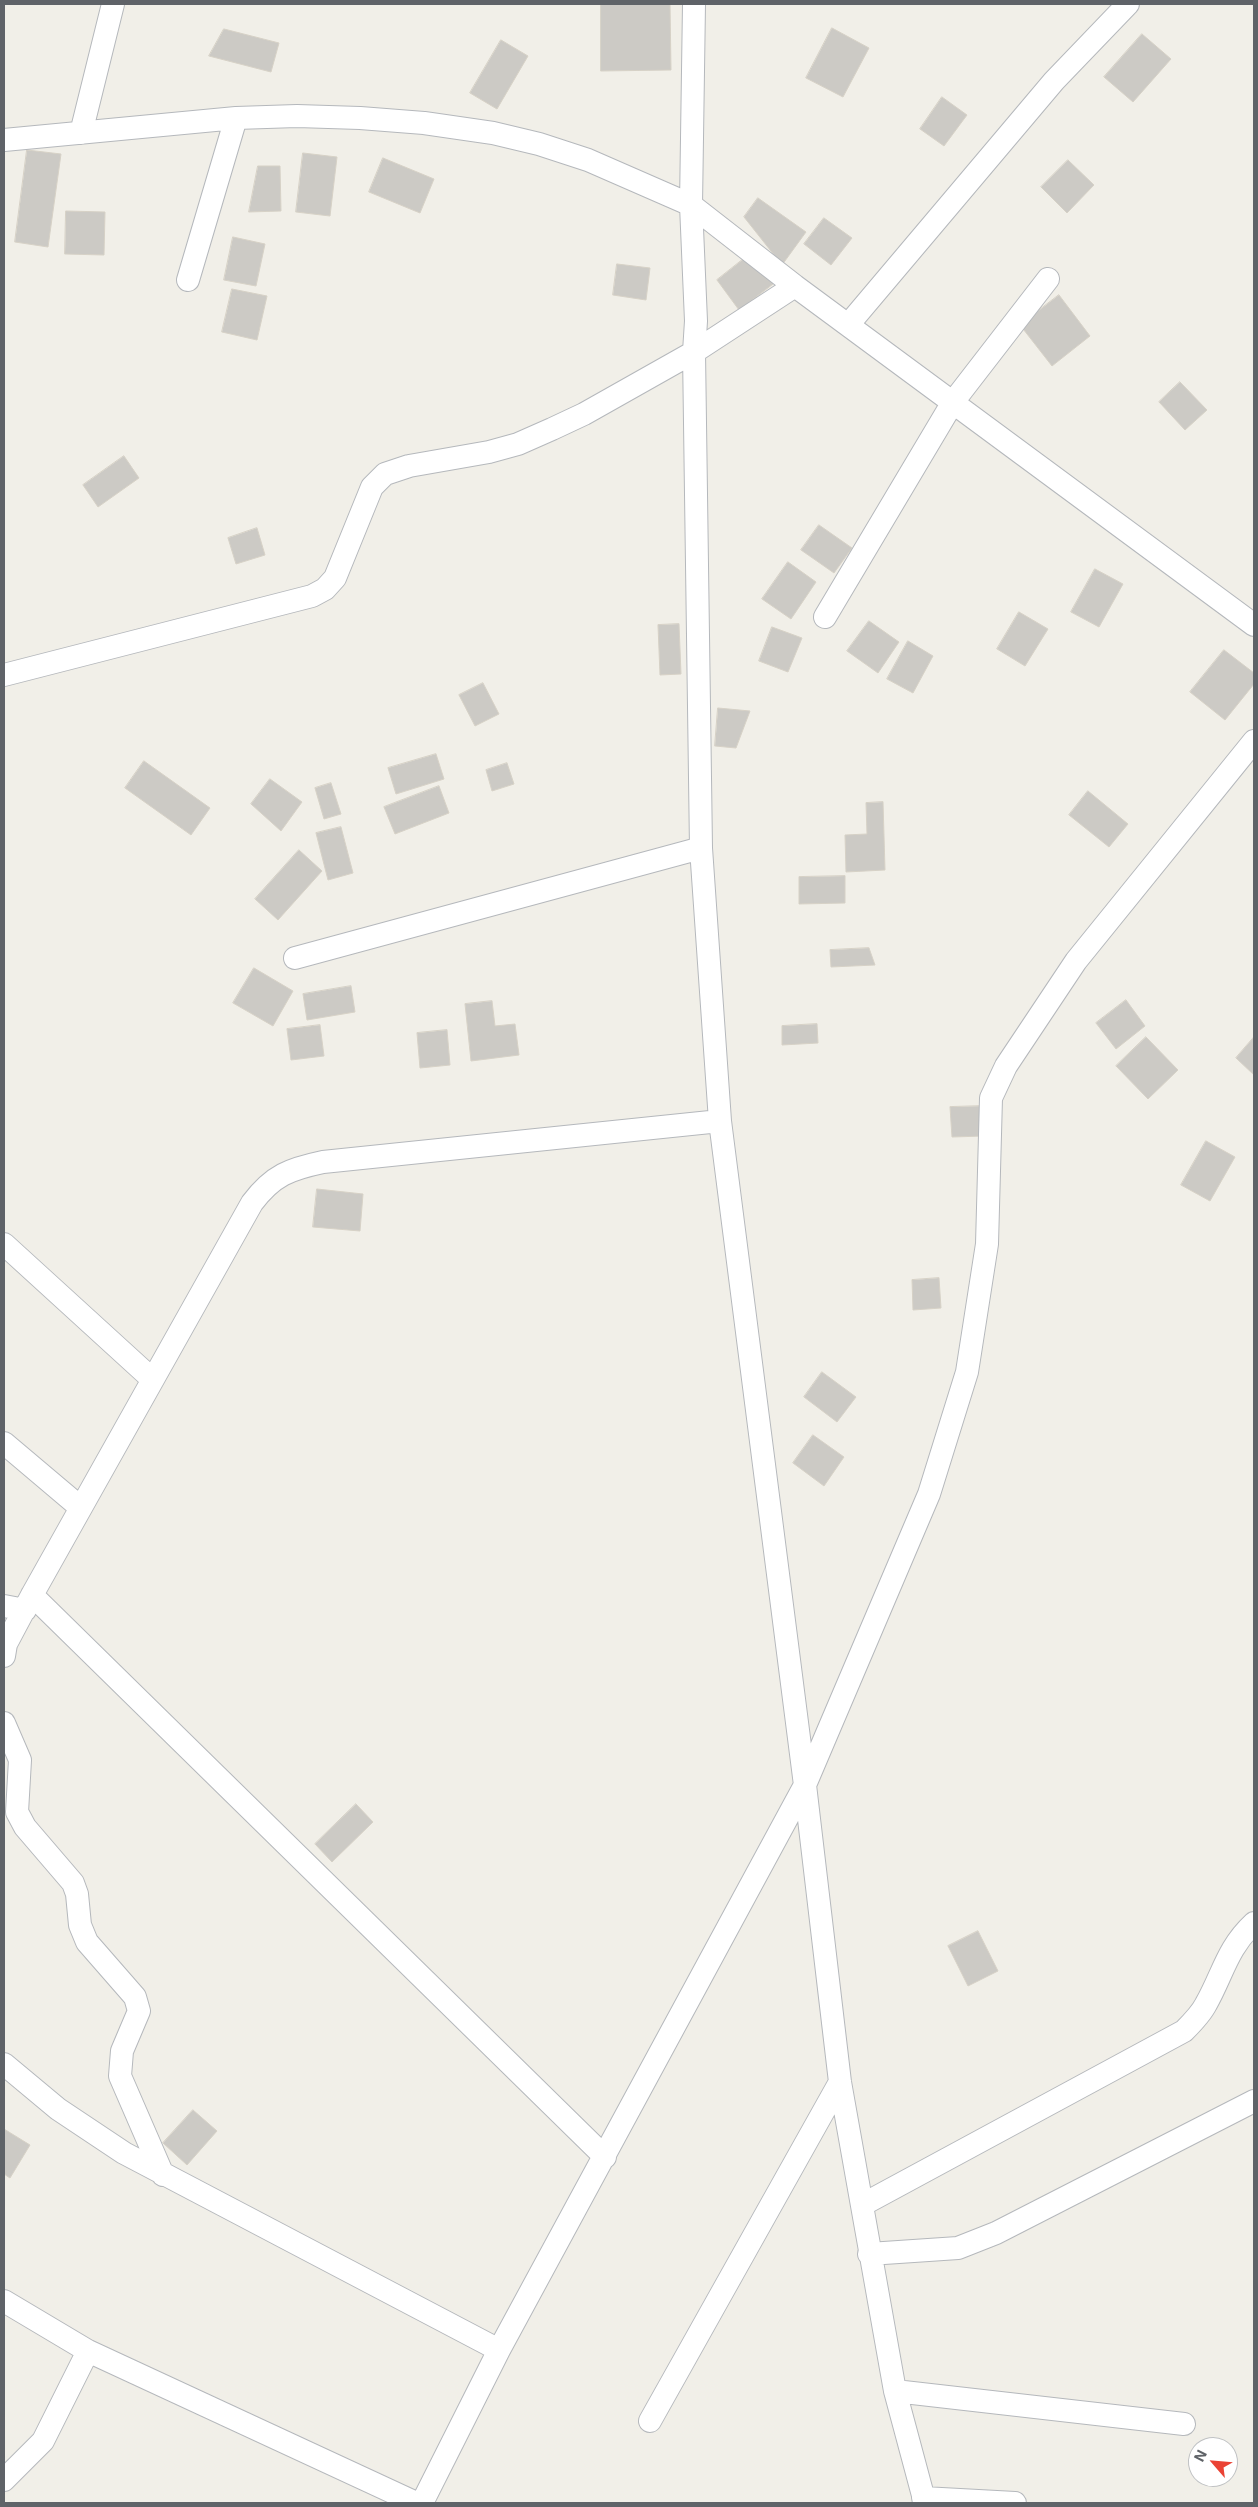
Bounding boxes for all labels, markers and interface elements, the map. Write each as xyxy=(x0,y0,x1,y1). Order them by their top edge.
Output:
north arrow xyxy=(1188,2437,1238,2487)
text: N xyxy=(1190,2447,1210,2464)

